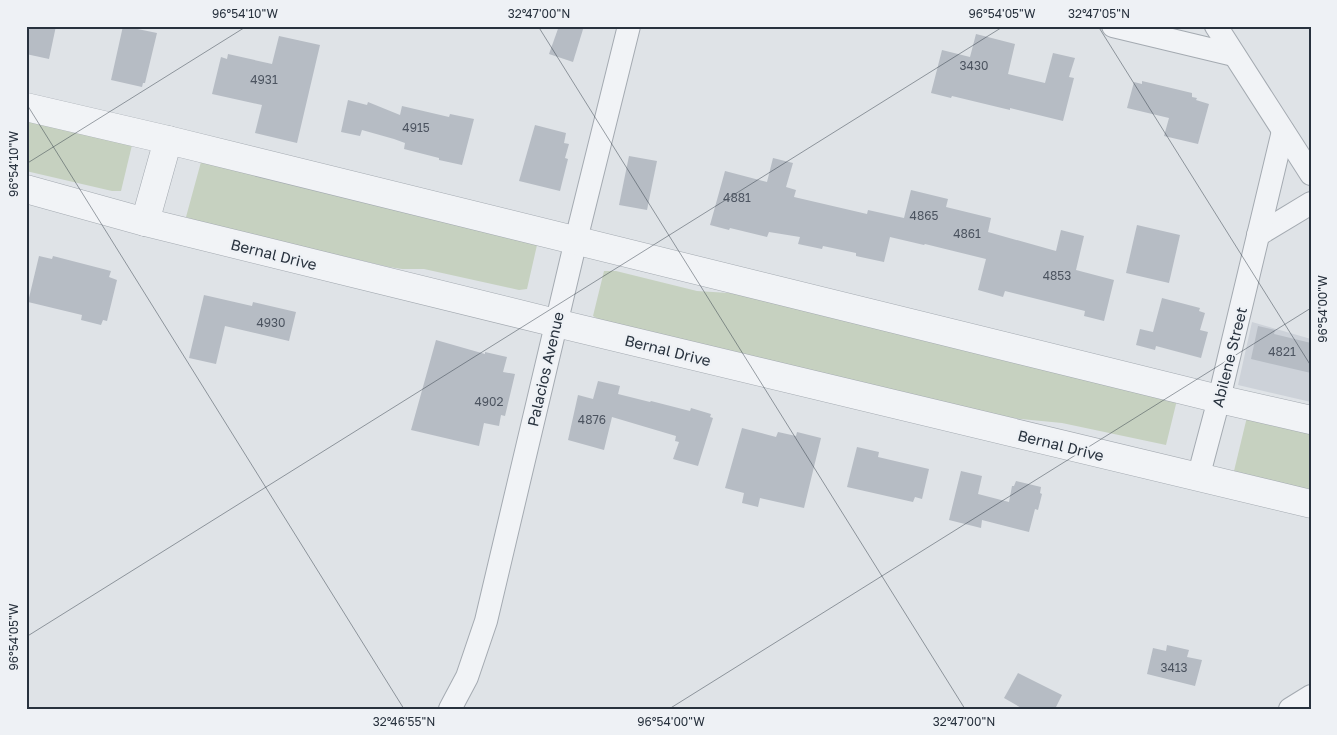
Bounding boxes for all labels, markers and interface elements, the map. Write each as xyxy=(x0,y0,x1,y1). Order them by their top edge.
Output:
text: 96°54'10"W xyxy=(212,6,278,21)
text: 32°47'00"N xyxy=(508,6,570,21)
text: 96°54'05"W xyxy=(969,6,1036,21)
text: 32°47'05"N xyxy=(1068,6,1130,21)
house number: 3430 xyxy=(960,58,988,73)
house number: 4931 xyxy=(250,72,278,87)
house number: 4915 xyxy=(402,120,430,135)
text: 96°54'10"W xyxy=(6,131,21,197)
house number: 4881 xyxy=(723,190,751,205)
house number: 4865 xyxy=(910,208,938,223)
house number: 4861 xyxy=(953,226,981,241)
street label: Bernal Drive xyxy=(229,235,319,273)
house number: 4853 xyxy=(1043,268,1071,283)
text: 96°54'00"W xyxy=(1315,275,1330,343)
street label: Abilene Street xyxy=(1208,305,1250,409)
street label: Palacios Avenue xyxy=(523,310,567,428)
house number: 4930 xyxy=(256,315,286,330)
street label: Bernal Drive xyxy=(623,331,713,369)
house number: 4821 xyxy=(1268,344,1296,359)
house number: 4902 xyxy=(475,394,504,409)
house number: 4876 xyxy=(578,412,606,427)
street label: Bernal Drive xyxy=(1016,426,1106,464)
text: 96°54'05"W xyxy=(6,603,21,670)
house number: 3413 xyxy=(1160,660,1188,675)
text: 32°46'55"N xyxy=(373,714,435,729)
text: 96°54'00"W xyxy=(637,714,705,729)
text: 32°47'00"N xyxy=(933,714,995,729)

